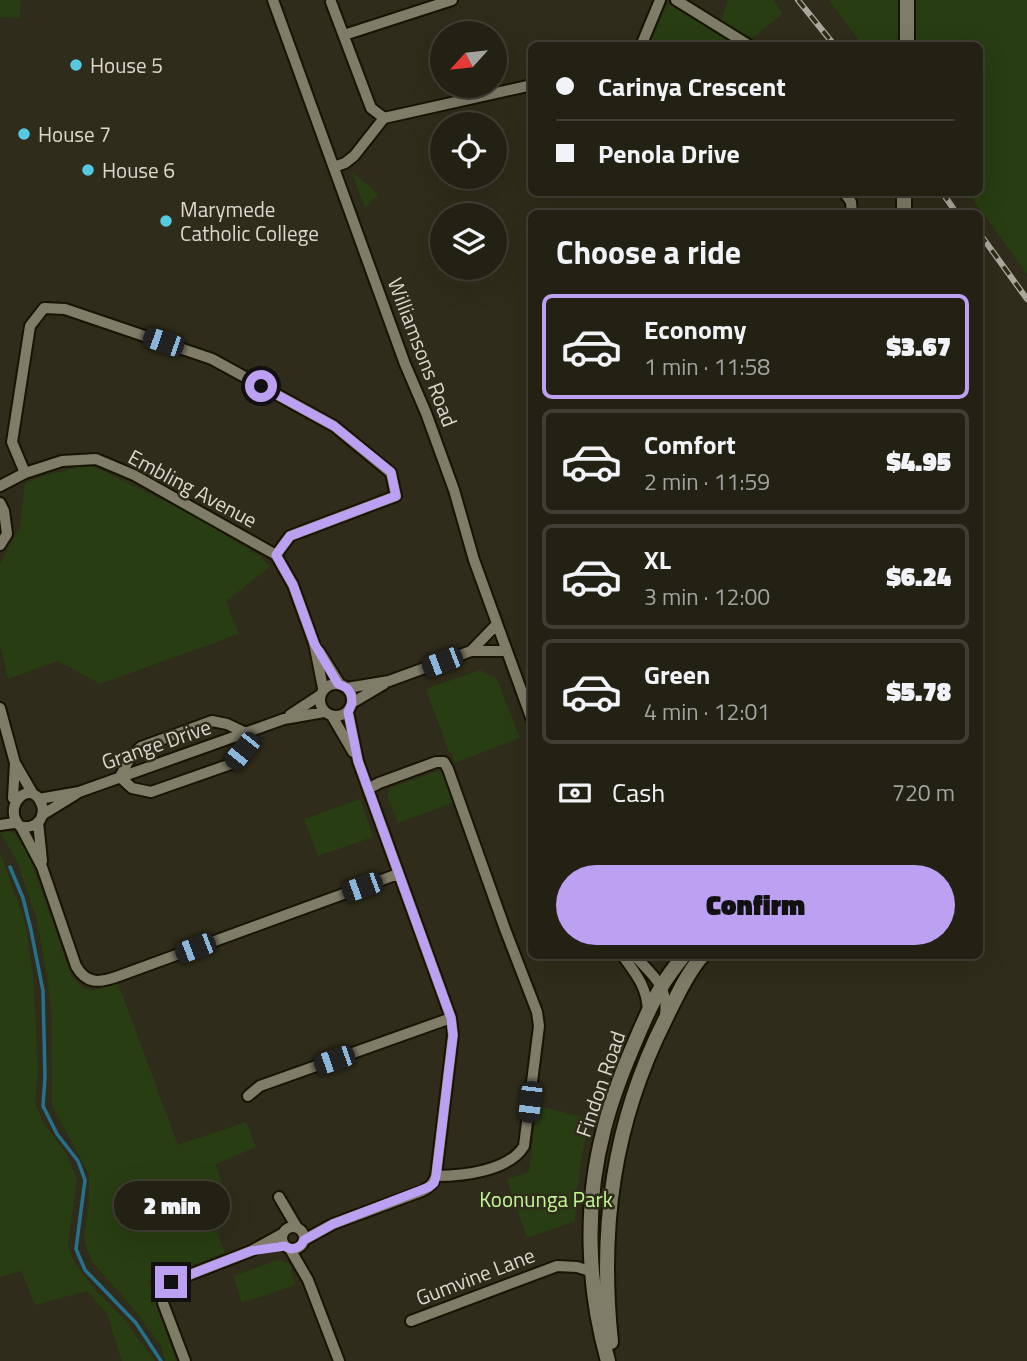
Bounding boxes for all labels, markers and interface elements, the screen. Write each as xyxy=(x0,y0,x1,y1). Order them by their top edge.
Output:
north arrow xyxy=(430,21,508,98)
map controls xyxy=(430,21,507,280)
place label: House 5 xyxy=(90,49,163,81)
marker: House 5 xyxy=(68,57,84,73)
text: Carinya Crescent xyxy=(598,67,786,106)
button: locate xyxy=(430,112,507,189)
place label: House 7 xyxy=(38,118,111,150)
marker: House 7 xyxy=(16,126,32,142)
text: Penola Drive xyxy=(598,134,740,173)
place label: House 6 xyxy=(102,154,175,186)
marker: House 6 xyxy=(80,162,96,178)
place label: Marymede Catholic College xyxy=(180,193,319,249)
button: layers xyxy=(430,203,507,280)
marker: Marymede Catholic College xyxy=(158,213,174,229)
text: Choose a ride xyxy=(556,228,741,276)
street label: Williamsons Road xyxy=(380,273,466,431)
text: Economy xyxy=(644,310,746,349)
icon: car xyxy=(560,315,623,378)
car xyxy=(140,325,187,359)
text: $3.67 xyxy=(886,327,951,366)
text: 1 min · 11:58 xyxy=(644,349,770,384)
route start xyxy=(245,370,277,402)
text: Comfort xyxy=(644,425,736,464)
icon: car xyxy=(560,430,623,493)
street label: Embling Avenue xyxy=(123,441,263,535)
text: $4.95 xyxy=(886,442,951,481)
text: 2 min · 11:59 xyxy=(644,464,770,499)
text: XL xyxy=(644,540,671,579)
icon: car xyxy=(560,545,623,608)
text: $6.24 xyxy=(886,557,951,596)
text: 3 min · 12:00 xyxy=(644,579,770,614)
car xyxy=(419,645,466,679)
text: Green xyxy=(644,655,710,694)
icon: car xyxy=(560,660,623,723)
text: $5.78 xyxy=(886,672,951,711)
text: 4 min · 12:01 xyxy=(644,694,770,729)
street label: Grange Drive xyxy=(97,710,215,778)
car xyxy=(221,728,264,774)
text: Cash xyxy=(612,773,665,812)
icon: cash xyxy=(556,774,594,812)
text: 720 m xyxy=(892,775,955,810)
button: Confirm xyxy=(556,865,955,945)
car xyxy=(339,870,386,904)
car xyxy=(172,931,219,965)
street label: Findon Road xyxy=(567,1027,633,1141)
car xyxy=(311,1043,358,1077)
car xyxy=(518,1080,543,1124)
callout: 2 min xyxy=(113,1180,229,1230)
park label: Koonunga Park xyxy=(479,1183,613,1215)
text: 2 min xyxy=(143,1188,201,1223)
street label: Gumvine Lane xyxy=(411,1239,539,1313)
route end xyxy=(155,1266,187,1298)

